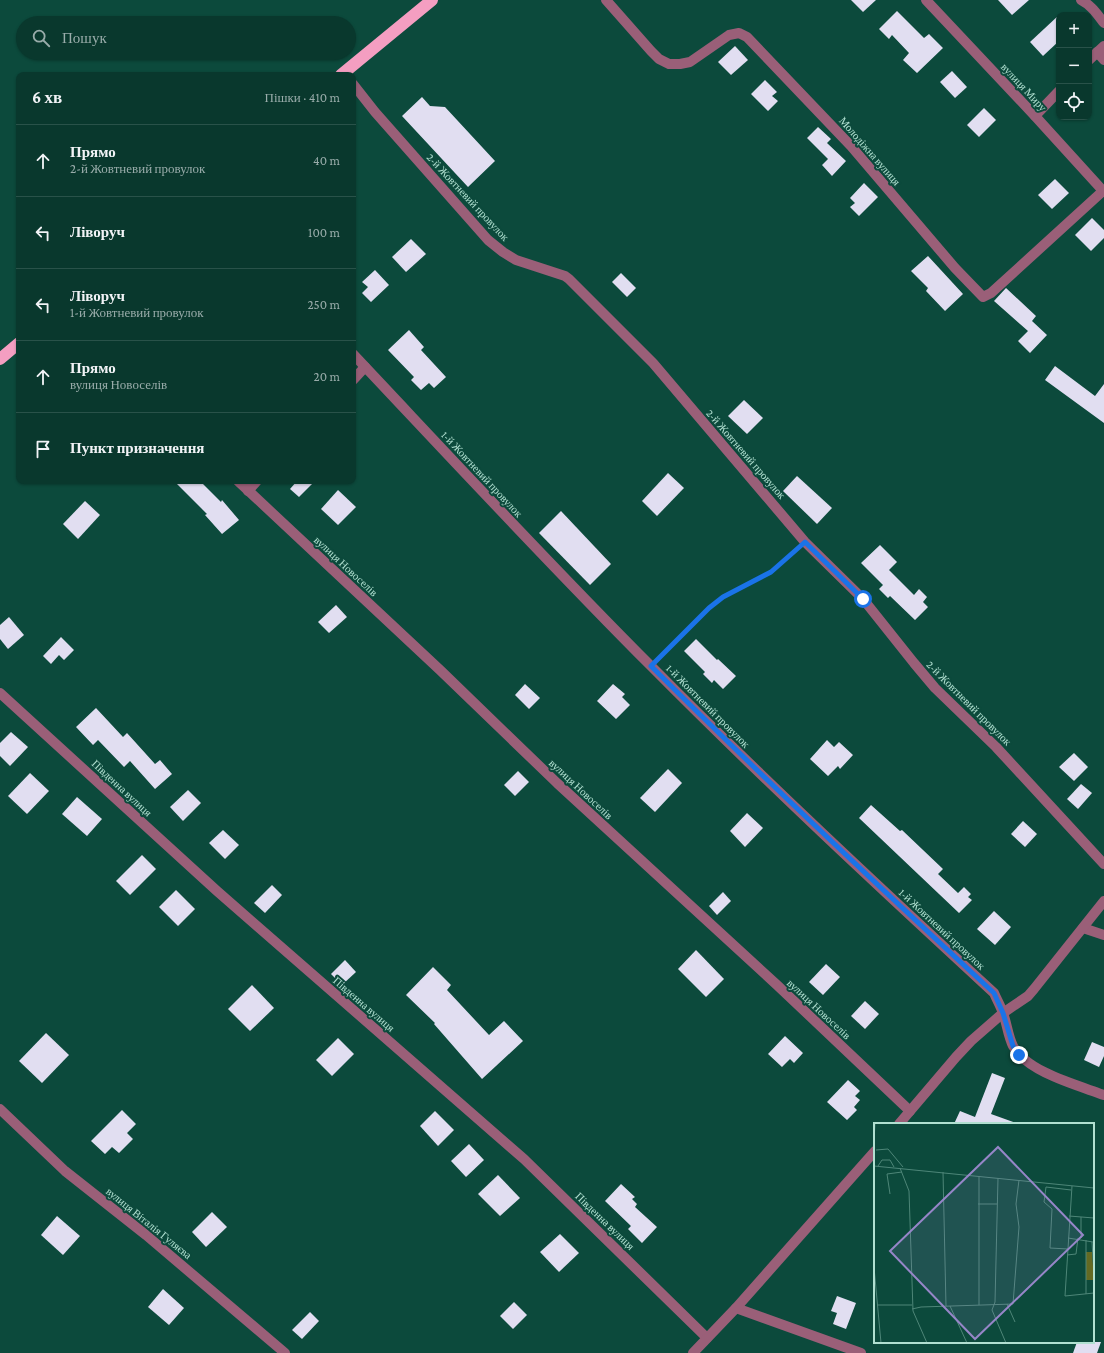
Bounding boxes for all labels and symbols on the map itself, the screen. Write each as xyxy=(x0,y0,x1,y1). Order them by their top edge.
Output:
street label: вулиця Миру xyxy=(999,61,1049,114)
street label: Молодіжна вулиця xyxy=(837,114,903,188)
street label: 2-й Жовтневий провулок xyxy=(425,151,512,243)
street label: 2-й Жовтневий провулок xyxy=(704,407,789,502)
street label: 1-й Жовтневий провулок xyxy=(439,429,525,520)
street label: вулиця Новоселів xyxy=(312,534,380,598)
route start xyxy=(854,590,872,608)
street label: 2-й Жовтневий провулок xyxy=(924,658,1014,748)
street label: 1-й Жовтневий провулок xyxy=(664,662,753,751)
street label: Південна вулиця xyxy=(90,757,154,819)
street label: вулиця Новоселів xyxy=(547,757,615,821)
street label: 1-й Жовтневий провулок xyxy=(897,886,988,972)
street label: Південна вулиця xyxy=(331,974,397,1034)
street label: вулиця Новоселів xyxy=(785,977,853,1041)
route end xyxy=(1010,1046,1028,1064)
inset map xyxy=(874,1123,1094,1343)
street label: вулиця Віталія Гуляєва xyxy=(104,1185,194,1261)
street label: Південна вулиця xyxy=(573,1190,637,1252)

